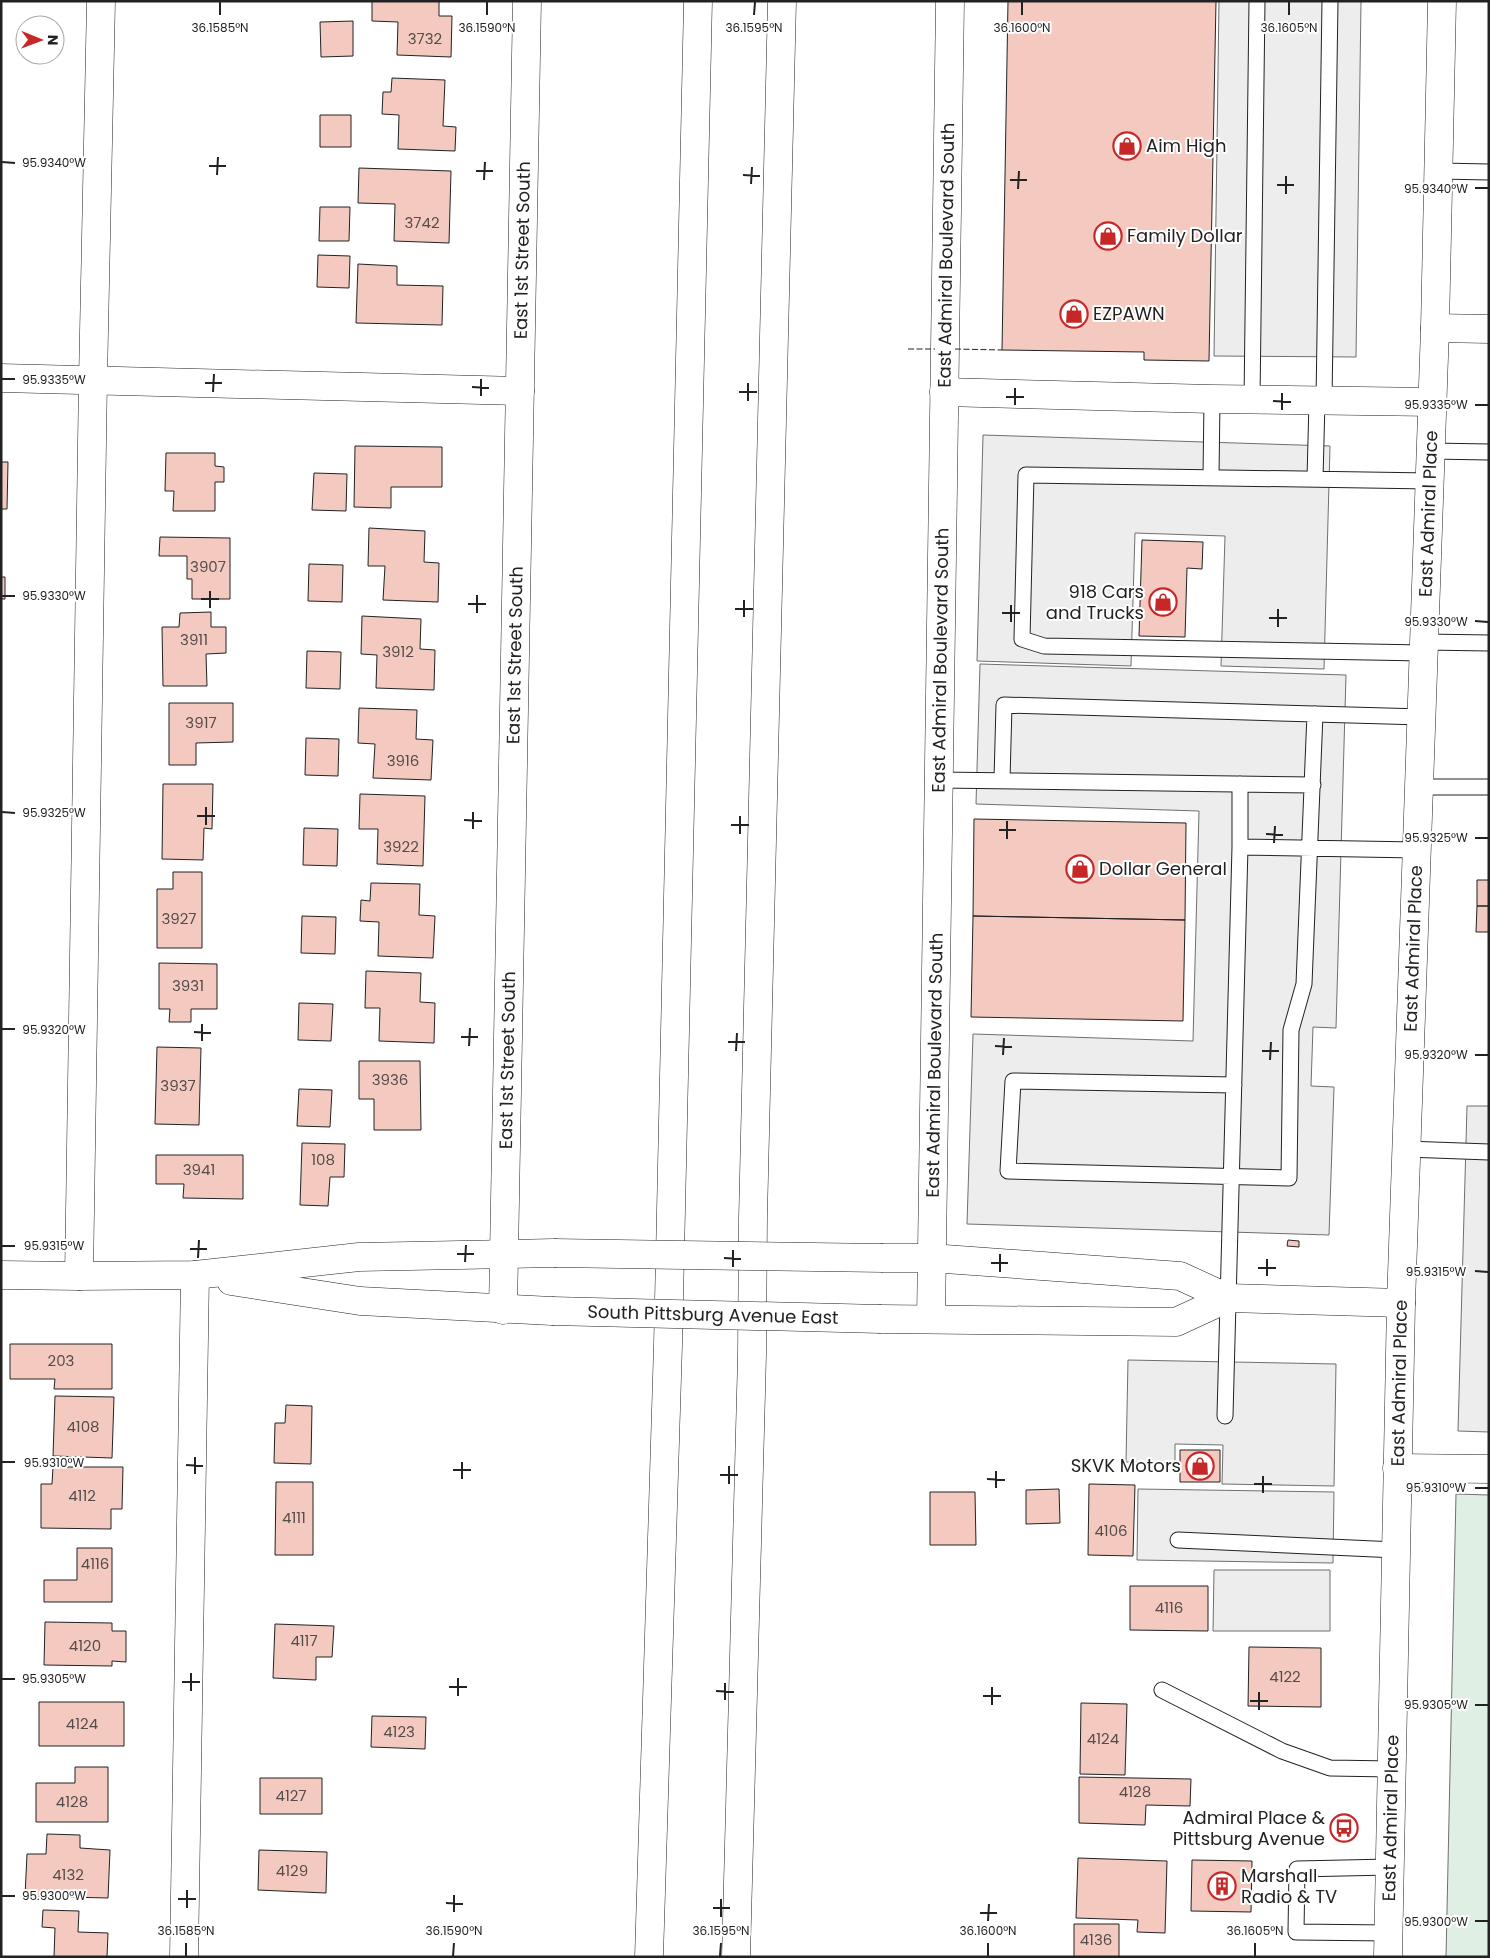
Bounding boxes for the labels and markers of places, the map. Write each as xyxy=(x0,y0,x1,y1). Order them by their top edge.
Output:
shop icon: Aim High xyxy=(1112,131,1142,161)
place label: Aim High xyxy=(1146,133,1226,158)
shop icon: Family Dollar xyxy=(1093,221,1123,251)
place label: Family Dollar xyxy=(1127,223,1243,248)
shop icon: EZPAWN xyxy=(1059,299,1089,329)
place label: EZPAWN xyxy=(1093,301,1165,326)
place label: 918 Cars and Trucks xyxy=(1046,579,1144,625)
shop icon: 918 Cars and Trucks xyxy=(1148,587,1178,617)
shop icon: Dollar General xyxy=(1065,854,1095,884)
place label: Dollar General xyxy=(1099,856,1227,881)
shop icon: SKVK Motors xyxy=(1185,1451,1215,1481)
place label: SKVK Motors xyxy=(1071,1453,1181,1478)
place label: Admiral Place & Pittsburg Avenue xyxy=(1173,1805,1326,1851)
bus stop icon: Admiral Place & Pittsburg Avenue xyxy=(1329,1813,1359,1843)
place label: Marshall Radio & TV xyxy=(1241,1863,1337,1909)
building icon: Marshall Radio & TV xyxy=(1207,1871,1237,1901)

